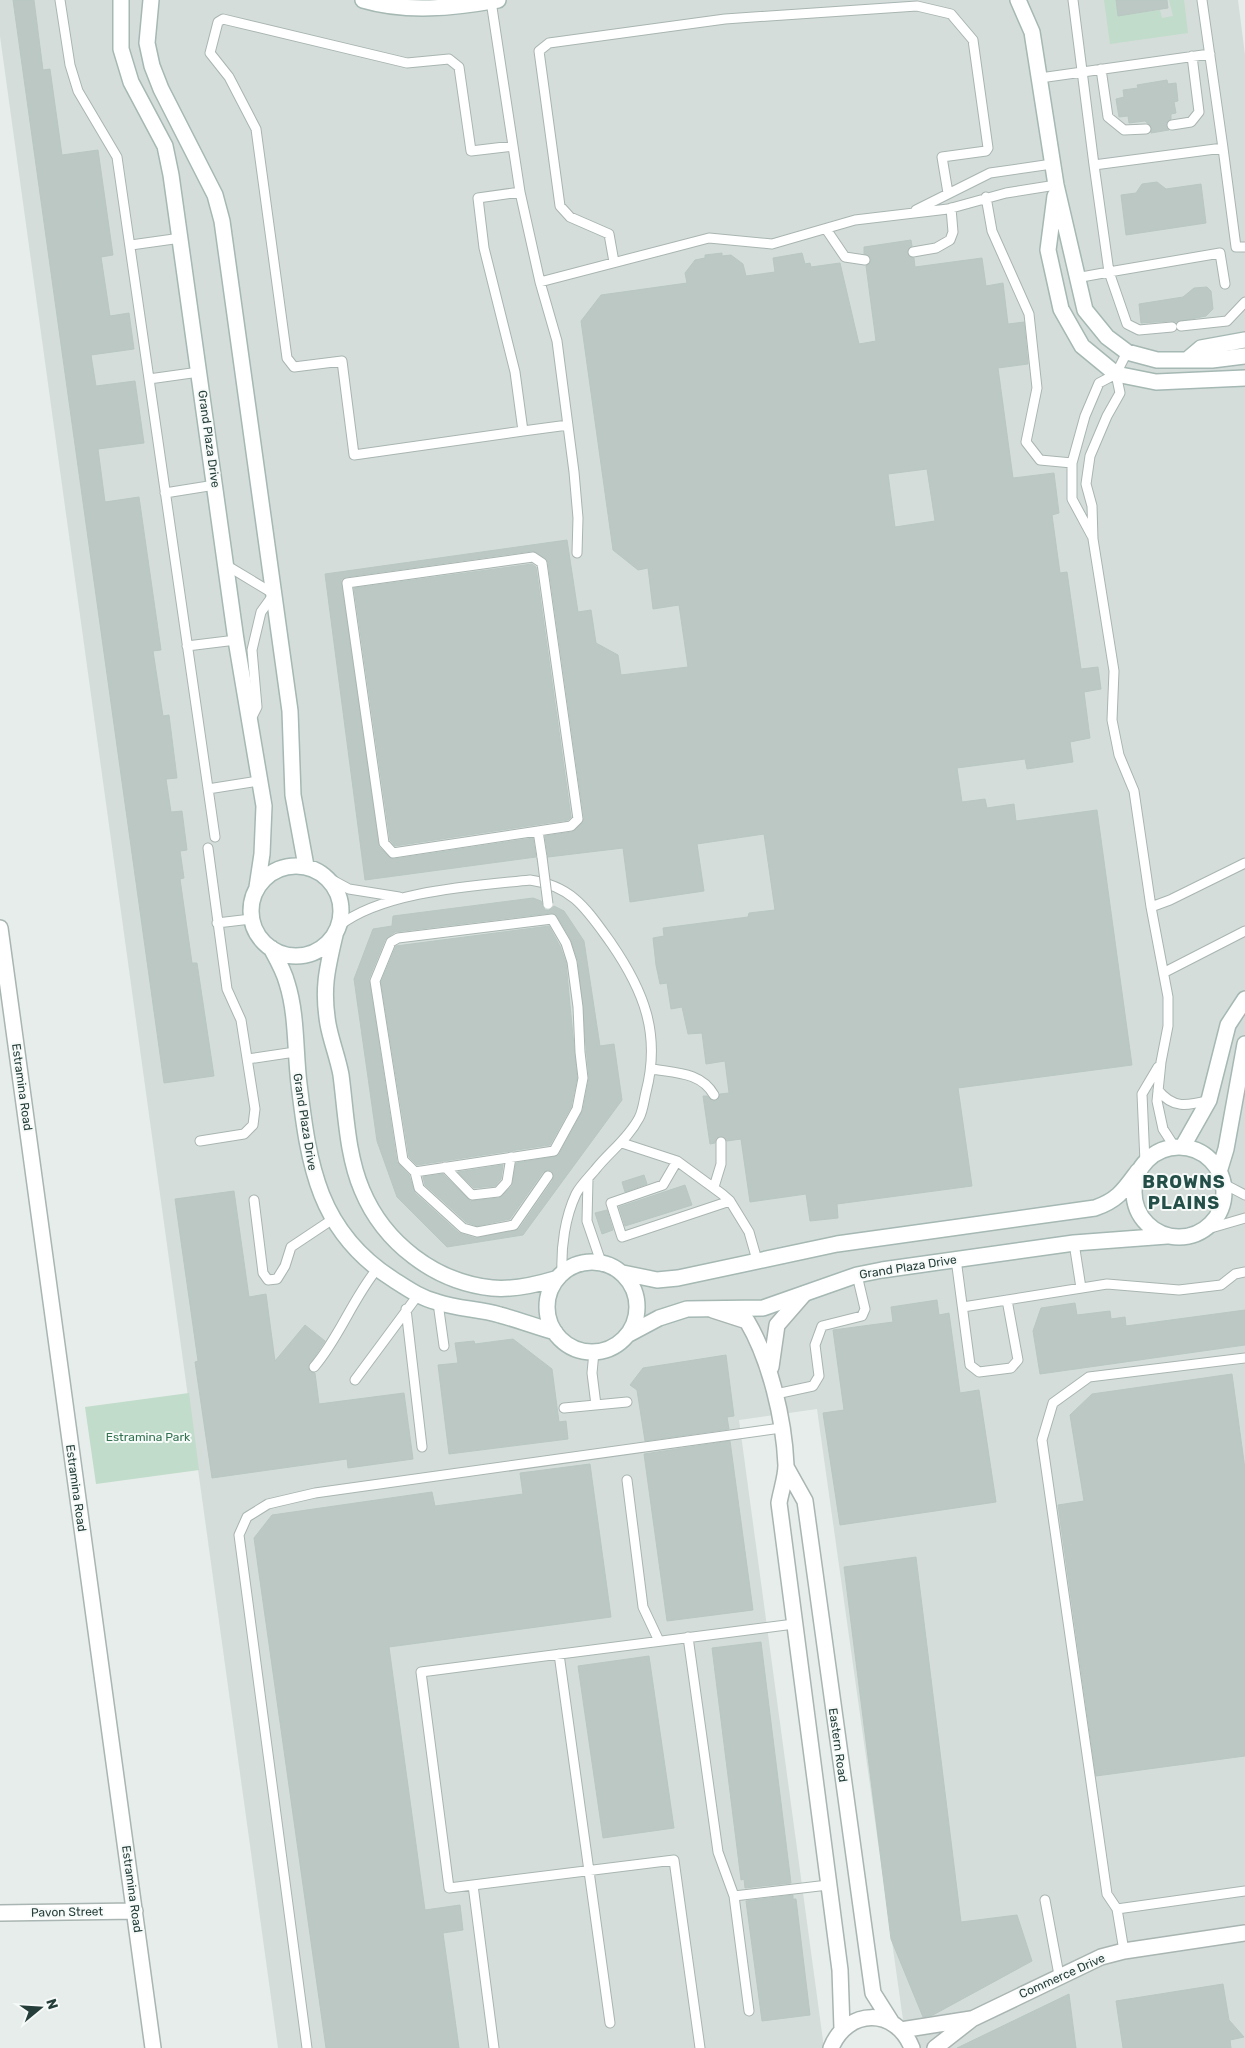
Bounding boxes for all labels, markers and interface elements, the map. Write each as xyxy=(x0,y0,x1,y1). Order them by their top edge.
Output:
street label: Grand Plaza Drive xyxy=(195,389,223,489)
street label: Estramina Road xyxy=(9,1042,35,1132)
street label: Grand Plaza Drive xyxy=(290,1072,320,1172)
district label: BROWNS PLAINS xyxy=(1142,1171,1226,1214)
street label: Grand Plaza Drive xyxy=(858,1252,958,1282)
park label: Estramina Park xyxy=(106,1430,191,1444)
street label: Estramina Road xyxy=(63,1443,89,1533)
street label: Eastern Road xyxy=(826,1707,850,1783)
street label: Estramina Road xyxy=(119,1844,145,1934)
street label: Pavon Street xyxy=(31,1904,104,1920)
street label: Commerce Drive xyxy=(1017,1951,1107,2001)
north arrow xyxy=(15,1983,65,2033)
text: N xyxy=(42,1997,62,2012)

